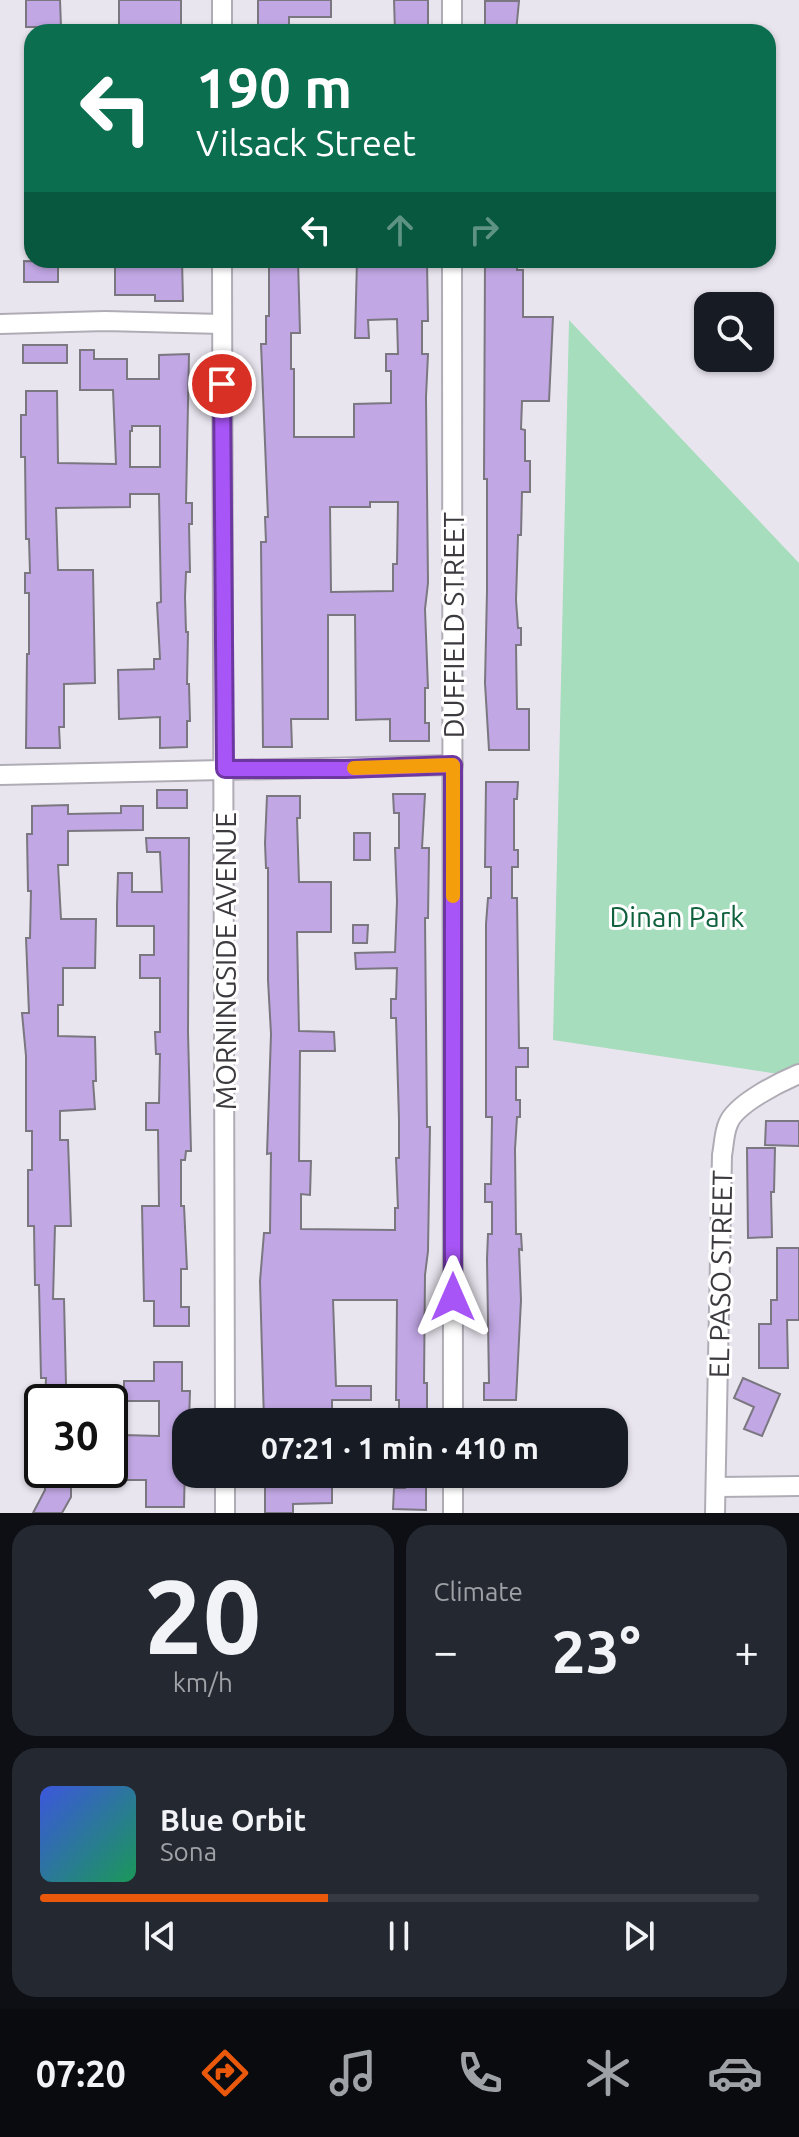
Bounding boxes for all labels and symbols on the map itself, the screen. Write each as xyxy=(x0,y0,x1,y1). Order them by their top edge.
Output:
pin xyxy=(188,350,256,418)
street label: DUFFIELD STREET xyxy=(438,511,469,738)
street label: MORNINGSIDE AVENUE xyxy=(210,812,241,1110)
park label: Dinan Park xyxy=(610,901,745,932)
street label: EL PASO STREET xyxy=(703,1169,737,1378)
position arrow xyxy=(411,1255,495,1339)
speed limit sign: 30 xyxy=(24,1384,128,1488)

